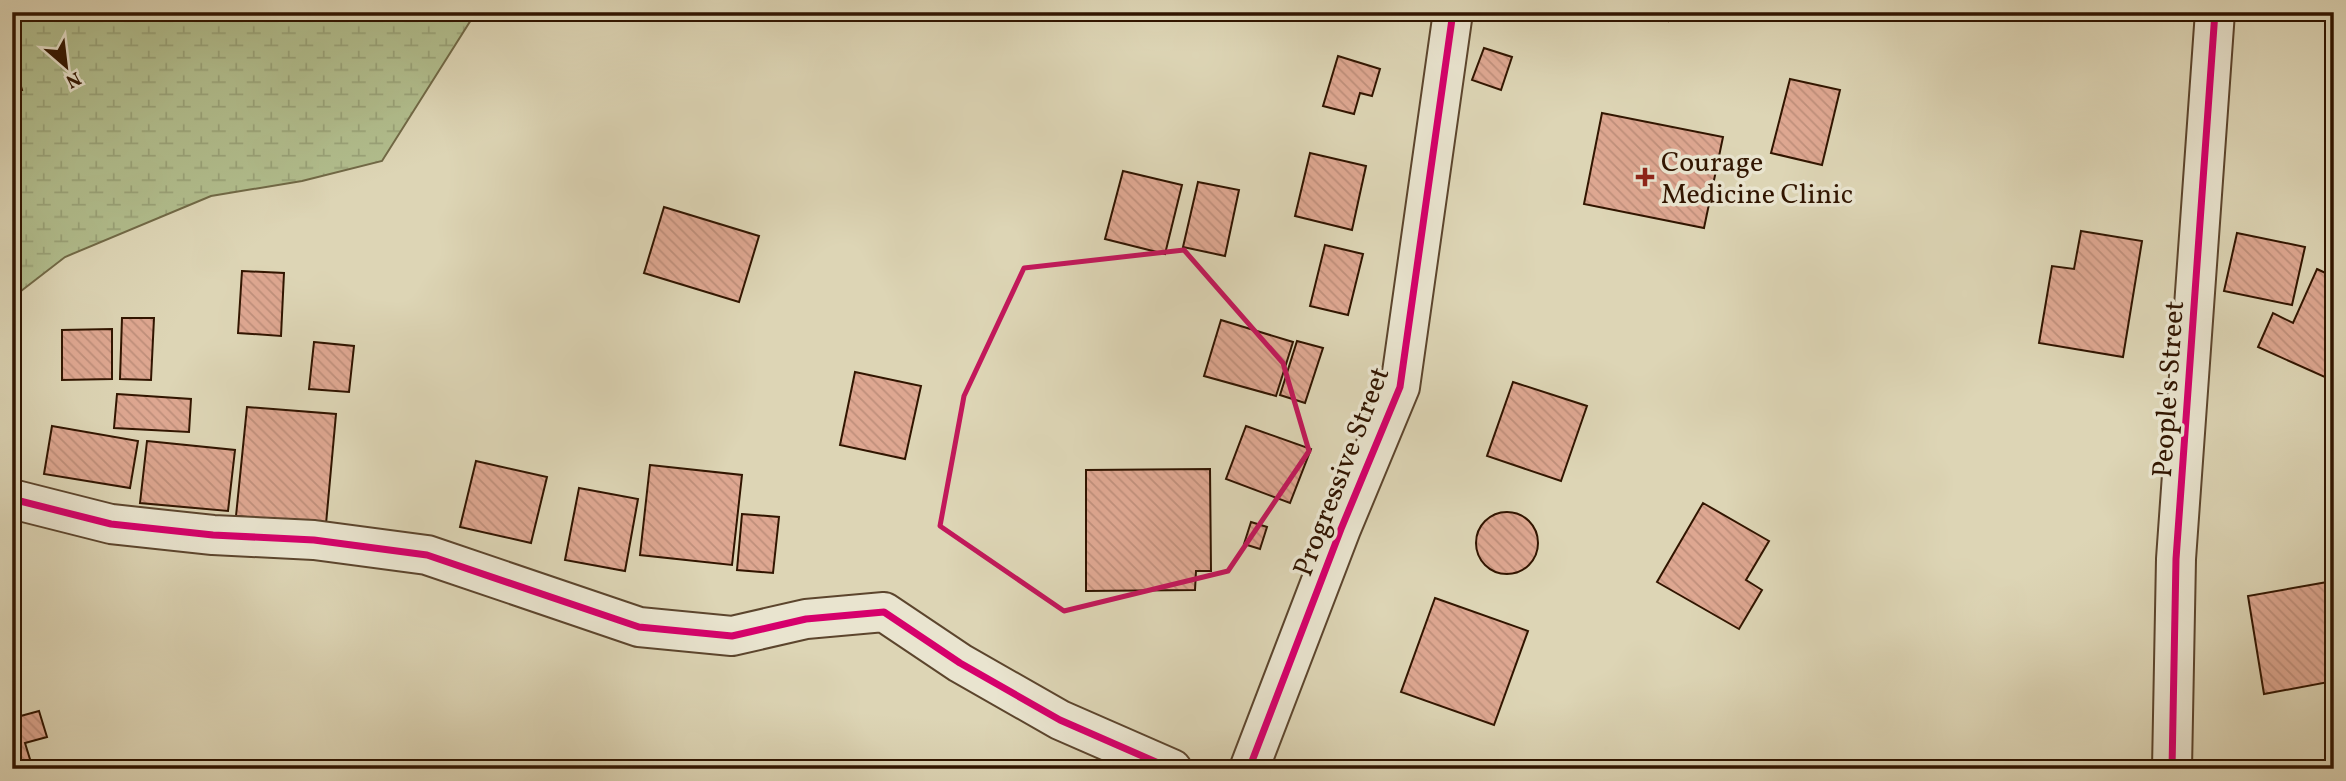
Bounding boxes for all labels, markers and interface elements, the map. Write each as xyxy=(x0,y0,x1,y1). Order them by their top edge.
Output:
north arrow xyxy=(32,32,102,102)
text: N xyxy=(61,65,85,94)
place label: Courage Medicine Clinic xyxy=(1661,144,1853,215)
marker: Courage Medicine Clinic xyxy=(1635,167,1655,187)
street label: People's Street xyxy=(2144,299,2195,479)
street label: Progressive Street xyxy=(1284,362,1400,582)

